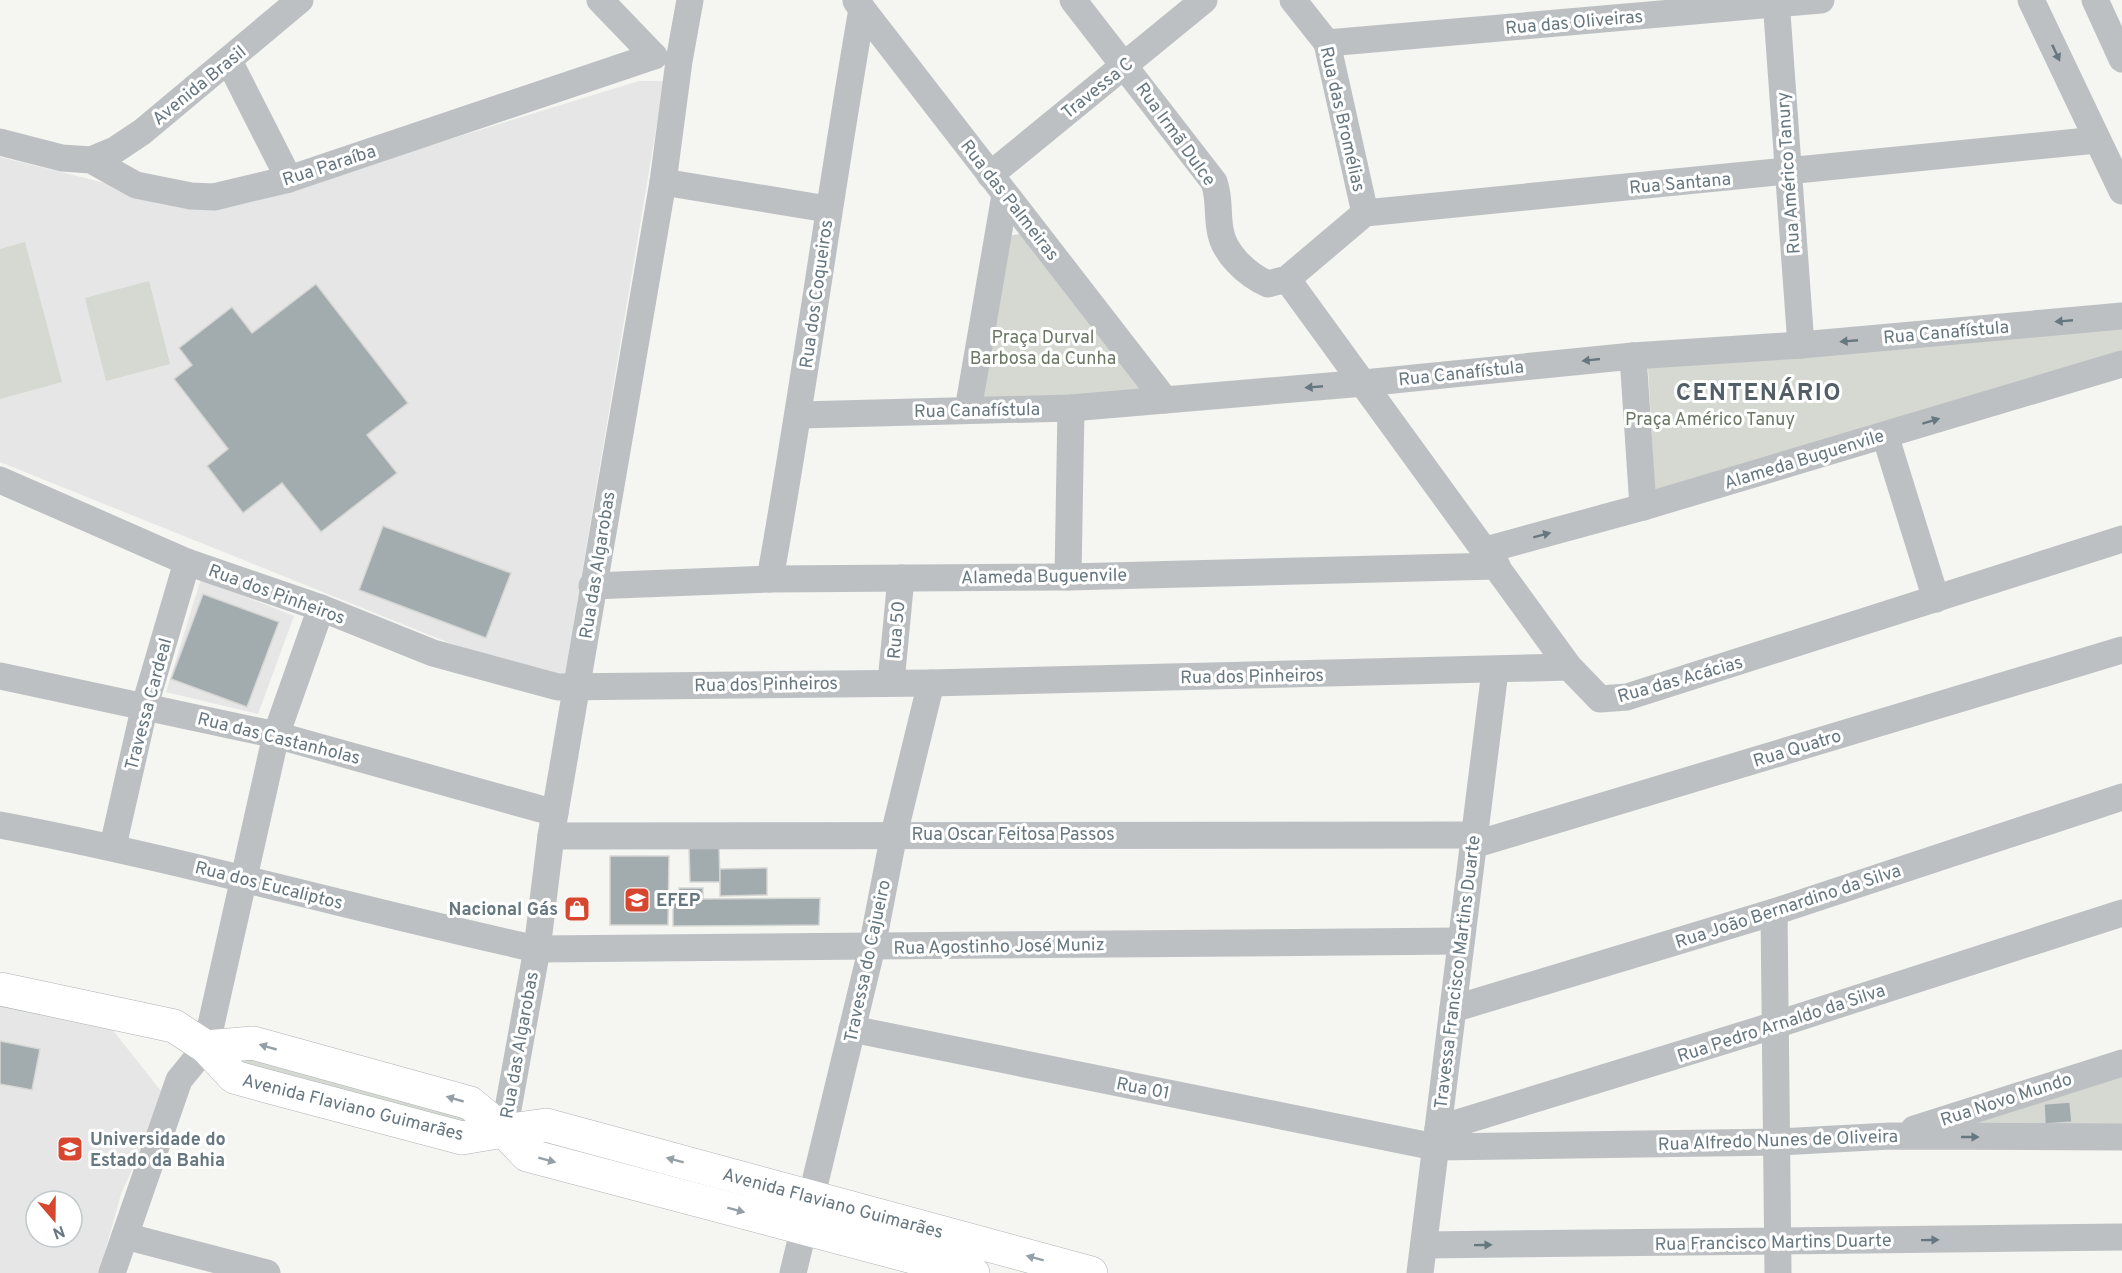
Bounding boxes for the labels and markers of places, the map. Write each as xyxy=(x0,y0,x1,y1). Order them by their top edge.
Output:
school or university icon: EFEP xyxy=(622,885,652,915)
place label: EFEP xyxy=(656,890,701,913)
shop icon: Nacional Gás xyxy=(562,894,592,924)
place label: Nacional Gás xyxy=(448,899,558,922)
place label: Universidade do Estado da Bahia xyxy=(90,1129,226,1173)
school or university icon: Universidade do Estado da Bahia xyxy=(55,1134,85,1164)

